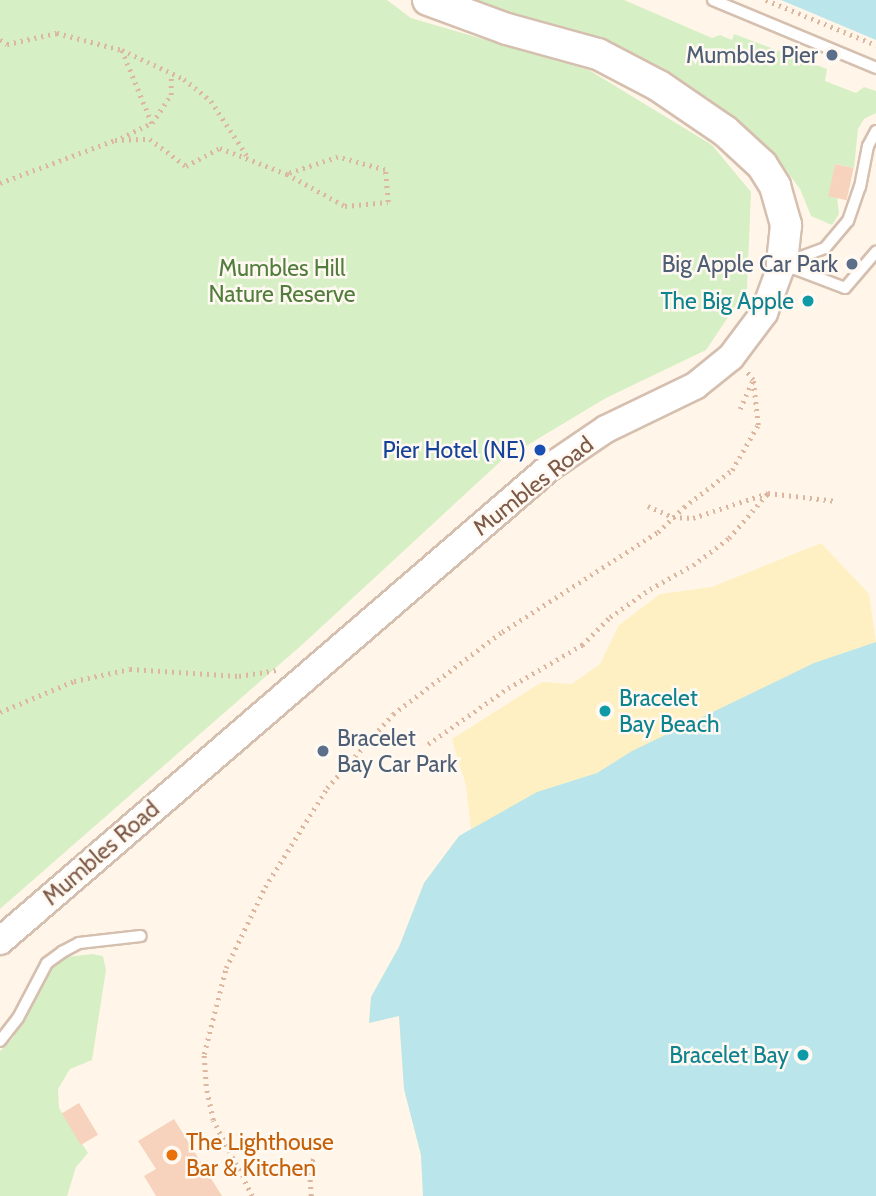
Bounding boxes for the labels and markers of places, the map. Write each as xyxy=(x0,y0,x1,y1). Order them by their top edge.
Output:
place label: Mumbles Pier xyxy=(686,41,818,69)
marker: Mumbles Pier xyxy=(824,47,840,63)
place label: Big Apple Car Park xyxy=(662,250,838,278)
marker: Big Apple Car Park xyxy=(844,256,860,272)
place label: The Big Apple xyxy=(660,287,794,315)
marker: The Big Apple xyxy=(800,293,816,309)
place label: Pier Hotel (NE) xyxy=(382,436,526,464)
marker: Pier Hotel (NE) xyxy=(532,442,548,458)
place label: Bracelet Bay Beach xyxy=(619,684,720,738)
marker: Bracelet Bay Beach xyxy=(597,703,613,719)
place label: Bracelet Bay Car Park xyxy=(337,724,457,778)
marker: Bracelet Bay Car Park xyxy=(315,743,331,759)
place label: Bracelet Bay xyxy=(669,1041,789,1069)
marker: Bracelet Bay xyxy=(795,1047,811,1063)
place label: The Lighthouse Bar & Kitchen xyxy=(186,1128,334,1182)
marker: The Lighthouse Bar & Kitchen xyxy=(164,1147,180,1163)

